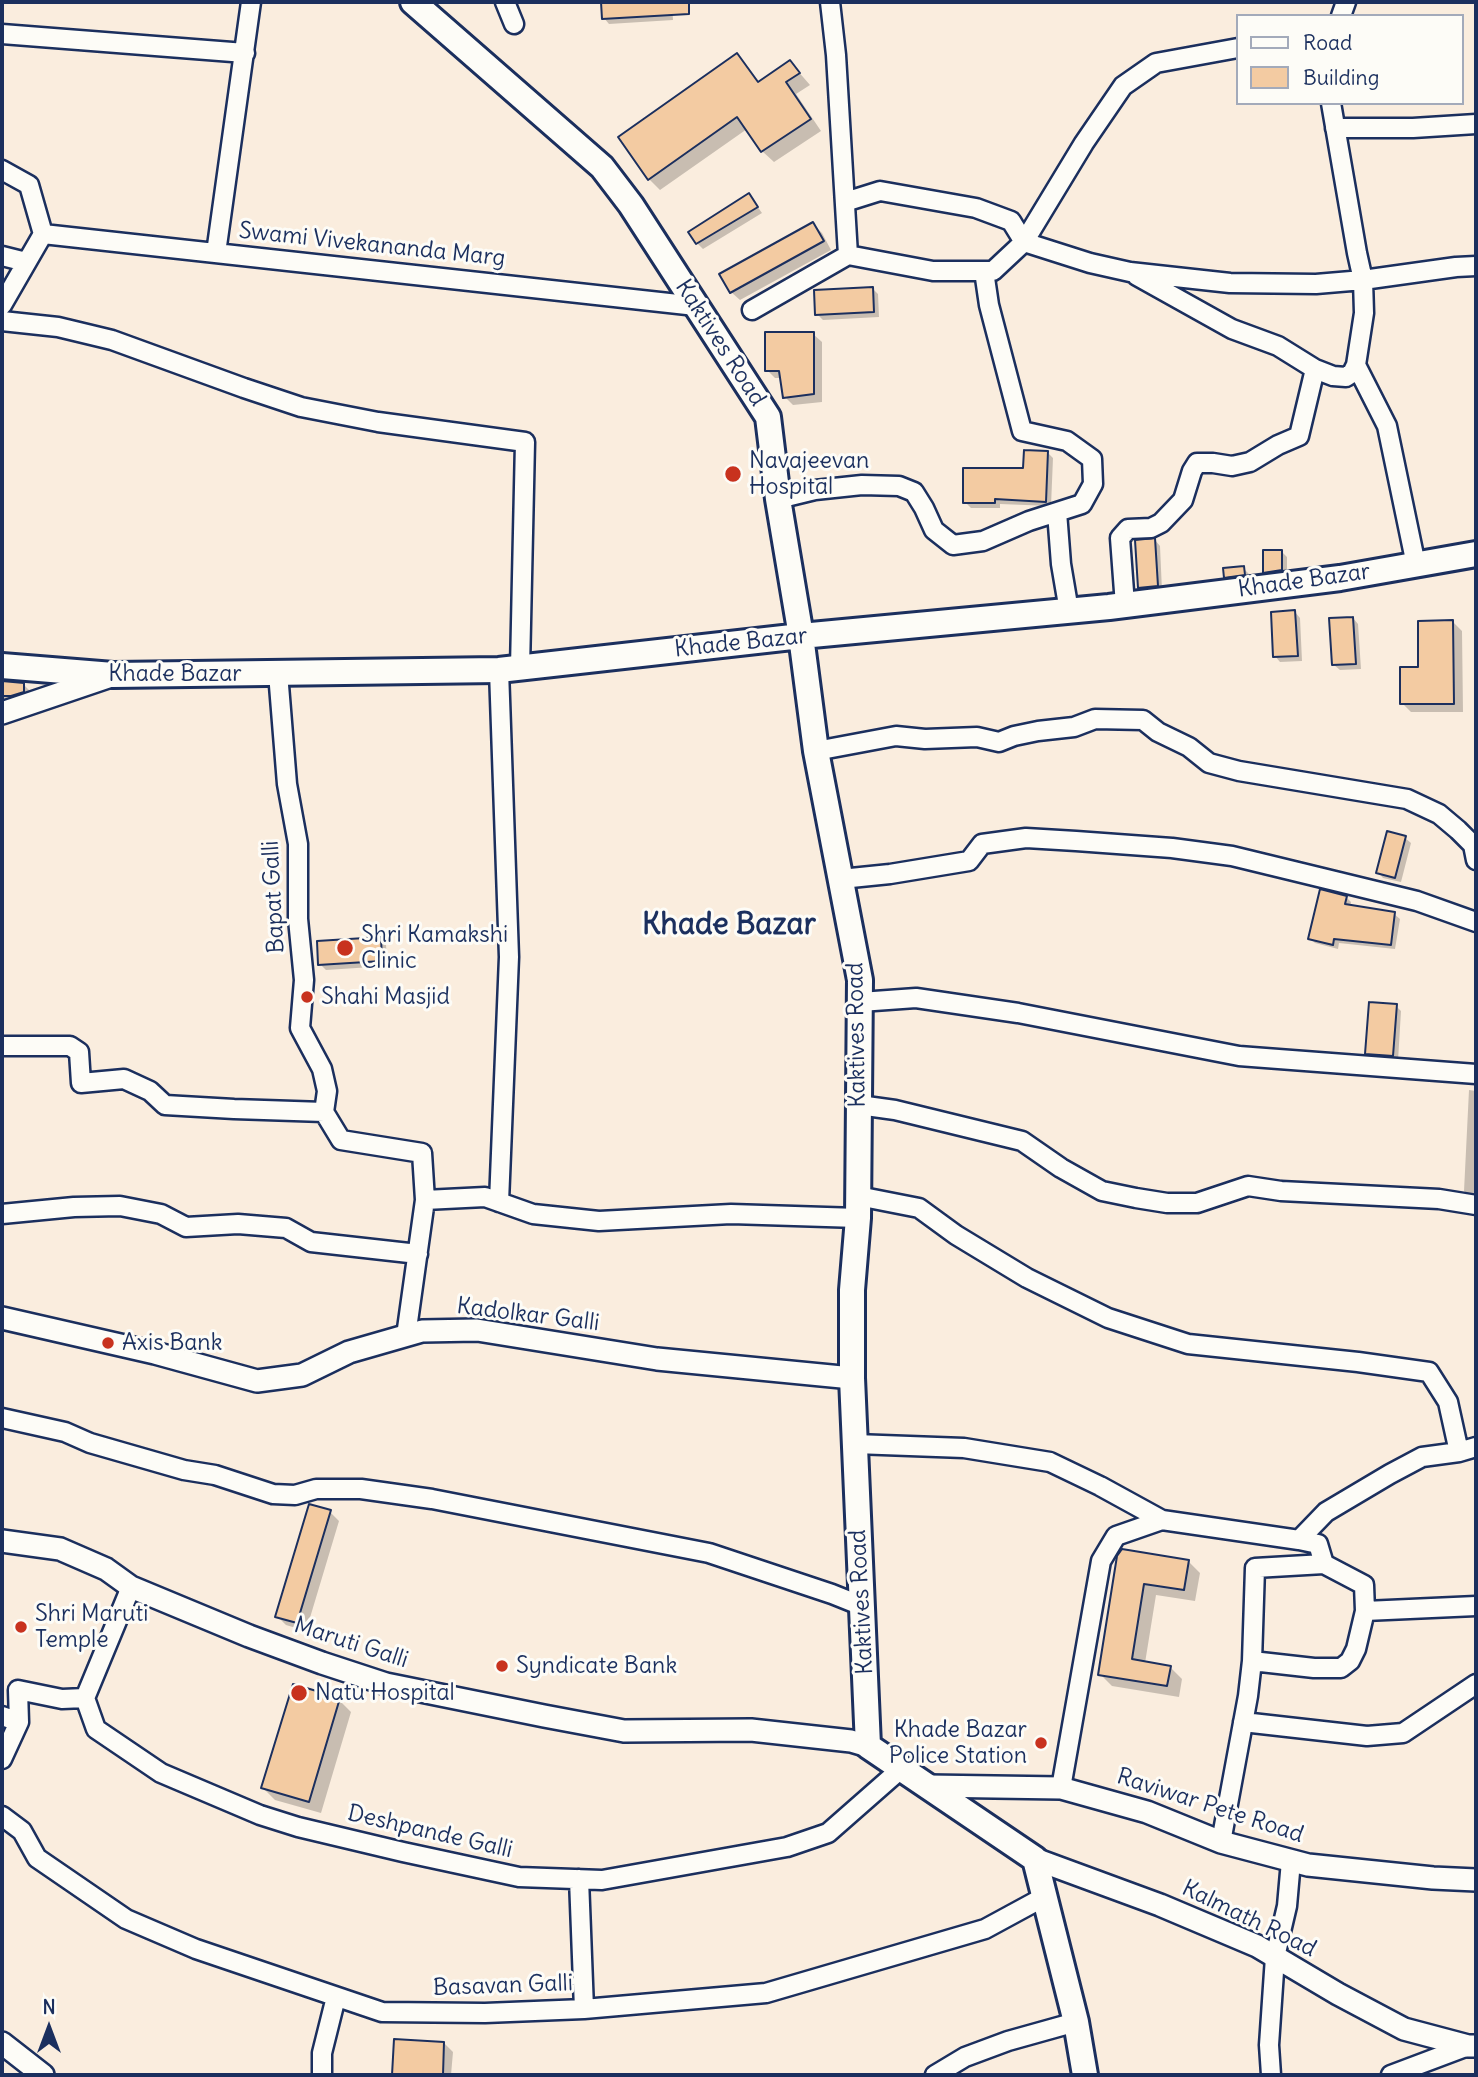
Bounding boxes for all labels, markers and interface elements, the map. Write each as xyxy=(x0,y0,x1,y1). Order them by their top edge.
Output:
legend xyxy=(1236,14,1464,105)
text: Road xyxy=(1303,29,1352,56)
text: Building xyxy=(1303,64,1379,91)
street label: Swami Vivekananda Marg xyxy=(237,217,507,273)
street label: Kaktives Road xyxy=(669,275,771,411)
place label: Navajeevan Hospital xyxy=(749,447,869,501)
marker: Navajeevan Hospital xyxy=(723,464,743,484)
street label: Khade Bazar xyxy=(1236,558,1372,604)
street label: Khade Bazar xyxy=(673,622,809,664)
street label: Khade Bazar xyxy=(108,660,242,688)
street label: Bapat Galli xyxy=(257,840,291,954)
district label: Khade Bazar xyxy=(642,907,816,943)
place label: Shri Kamakshi Clinic xyxy=(361,921,508,975)
marker: Shri Kamakshi Clinic xyxy=(335,938,355,958)
street label: Kaktives Road xyxy=(842,962,872,1108)
place label: Shahi Masjid xyxy=(321,983,450,1011)
marker: Shahi Masjid xyxy=(299,989,315,1005)
street label: Kadolkar Galli xyxy=(455,1293,601,1337)
place label: Axis Bank xyxy=(122,1329,222,1357)
marker: Axis Bank xyxy=(100,1335,116,1351)
street label: Kaktives Road xyxy=(844,1529,880,1675)
place label: Shri Maruti Temple xyxy=(35,1600,148,1654)
street label: Maruti Galli xyxy=(291,1612,411,1674)
marker: Shri Maruti Temple xyxy=(13,1619,29,1635)
place label: Syndicate Bank xyxy=(516,1652,677,1680)
marker: Syndicate Bank xyxy=(494,1658,510,1674)
place label: Natu Hospital xyxy=(315,1679,455,1707)
marker: Natu Hospital xyxy=(289,1683,309,1703)
place label: Khade Bazar Police Station xyxy=(889,1716,1027,1770)
marker: Khade Bazar Police Station xyxy=(1033,1735,1049,1751)
street label: Raviwar Pete Road xyxy=(1113,1763,1307,1849)
street label: Deshpande Galli xyxy=(345,1800,515,1864)
street label: Kalmath Road xyxy=(1177,1875,1321,1963)
street label: Basavan Galli xyxy=(433,1970,573,2002)
north arrow xyxy=(14,1993,84,2063)
text: N xyxy=(42,1995,56,2019)

